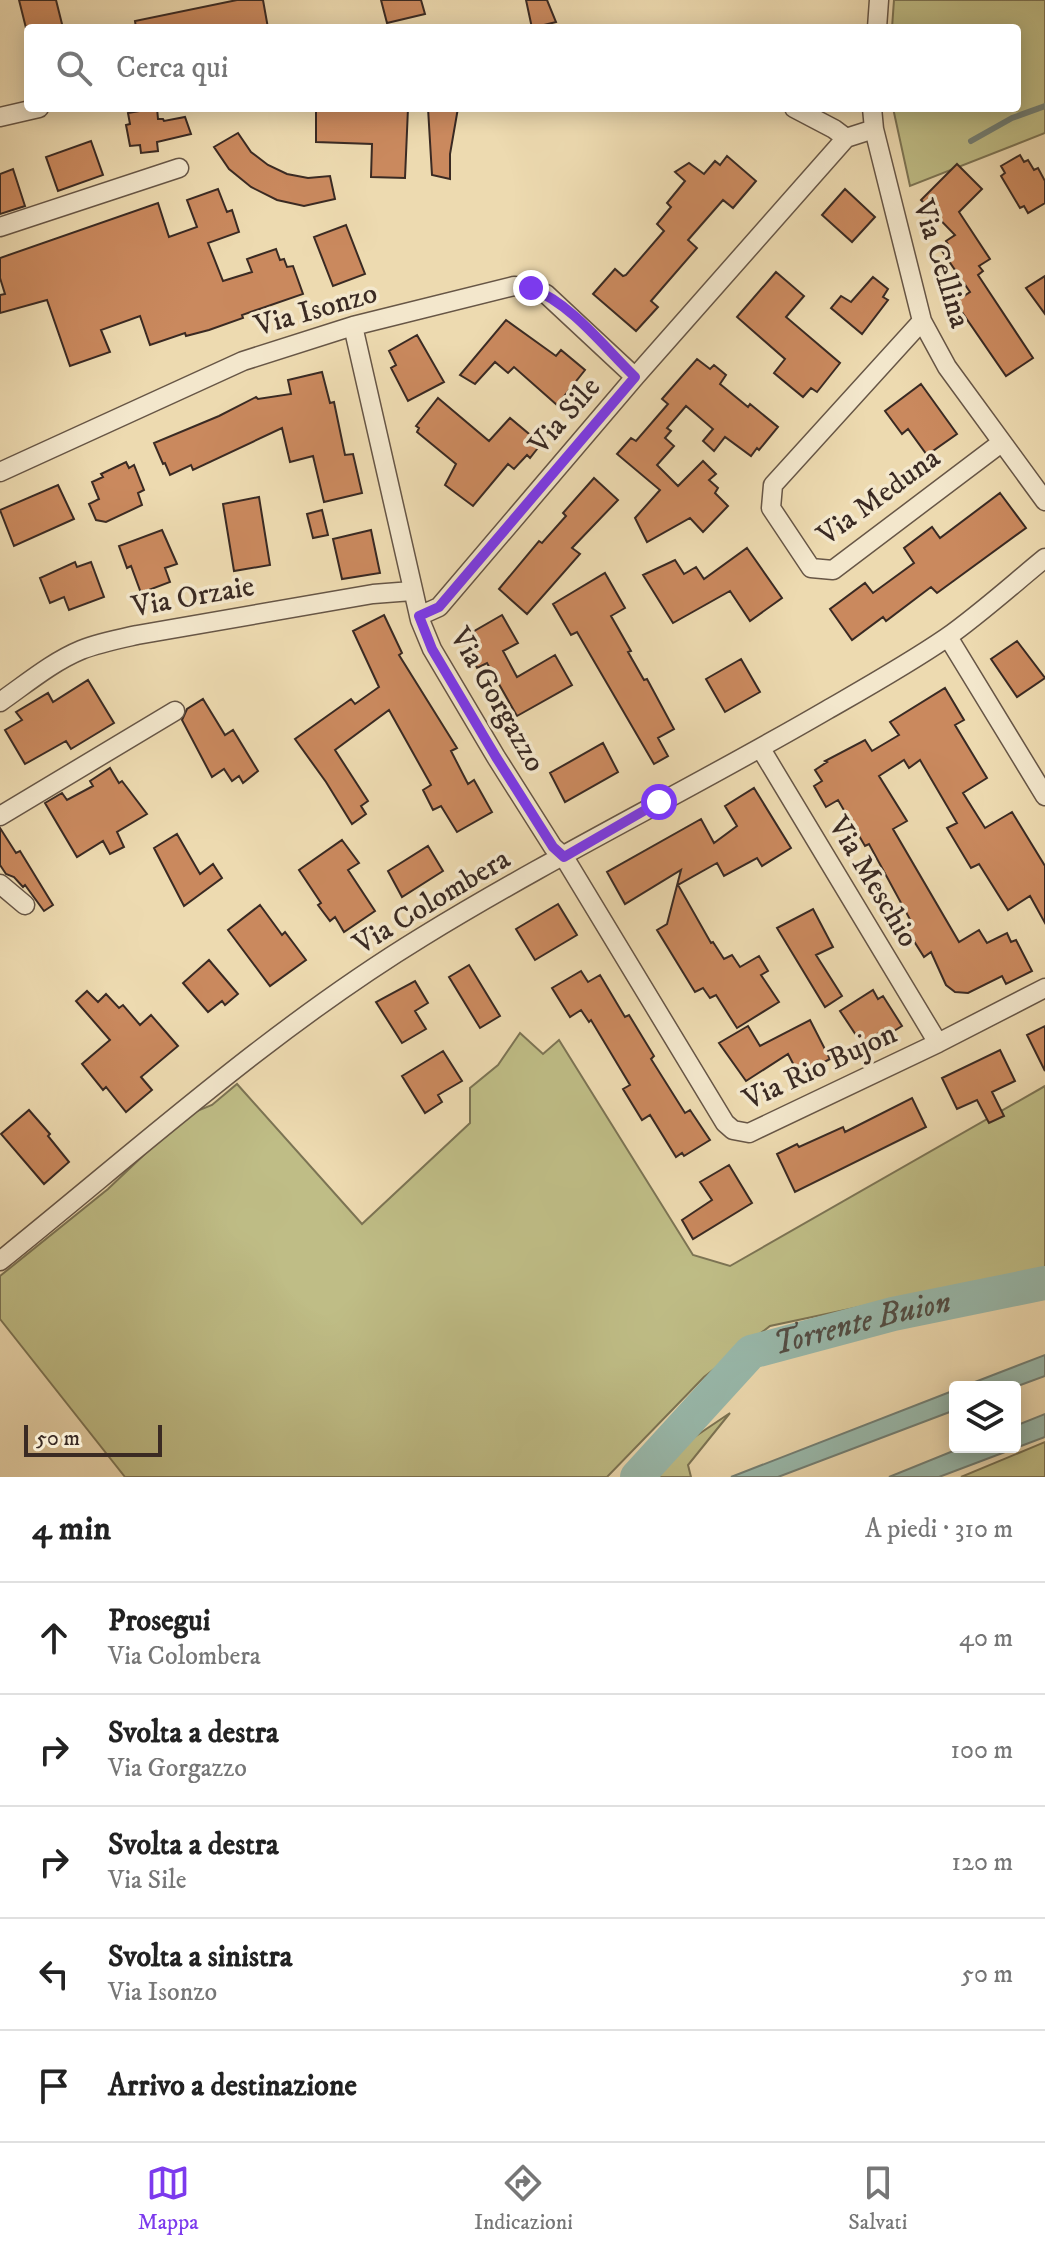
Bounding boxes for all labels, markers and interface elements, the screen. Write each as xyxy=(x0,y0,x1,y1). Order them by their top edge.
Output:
search box xyxy=(24,24,1021,112)
icon: search xyxy=(52,46,96,90)
text: Cerca qui xyxy=(116,50,229,87)
street label: Via Cellina xyxy=(904,194,978,333)
route end xyxy=(513,270,549,306)
street label: Via Isonzo xyxy=(249,275,382,345)
street label: Via Sile xyxy=(521,370,609,463)
street label: Via Meduna xyxy=(809,440,948,555)
street label: Via Orzaie xyxy=(128,568,257,626)
street label: Via Gorgazzo xyxy=(440,620,553,779)
route start xyxy=(641,784,677,820)
street label: Via Meschio xyxy=(819,809,926,954)
street label: Via Colombera xyxy=(346,841,517,964)
street label: Via Rio Bujon xyxy=(736,1015,903,1119)
water label: Torrente Buion xyxy=(769,1283,955,1365)
map controls xyxy=(949,1381,1021,1453)
button: layers xyxy=(949,1381,1021,1453)
scale bar xyxy=(24,1421,162,1457)
text: 50 m xyxy=(36,1425,80,1452)
text: 4 min xyxy=(32,1508,111,1550)
text: A piedi · 310 m xyxy=(865,1513,1013,1546)
text: Prosegui xyxy=(108,1603,210,1640)
icon: ahead xyxy=(32,1616,76,1660)
text: 40 m xyxy=(959,1622,1013,1655)
text: Via Colombera xyxy=(108,1640,261,1673)
text: Svolta a destra xyxy=(108,1715,279,1752)
icon: right xyxy=(32,1728,76,1772)
text: 100 m xyxy=(950,1734,1013,1767)
text: Via Gorgazzo xyxy=(108,1752,247,1785)
text: Svolta a destra xyxy=(108,1827,279,1864)
icon: right xyxy=(32,1840,76,1884)
text: 120 m xyxy=(952,1846,1013,1879)
text: Via Sile xyxy=(108,1864,186,1897)
text: Svolta a sinistra xyxy=(108,1939,293,1976)
icon: left xyxy=(32,1952,76,1996)
text: 50 m xyxy=(961,1958,1013,1991)
text: Via Isonzo xyxy=(108,1976,217,2009)
icon: arrive xyxy=(32,2064,76,2108)
text: Arrivo a destinazione xyxy=(108,2068,357,2105)
tab: Mappa xyxy=(138,2161,199,2236)
tab: Indicazioni xyxy=(474,2161,573,2236)
tab: Salvati xyxy=(848,2161,907,2236)

